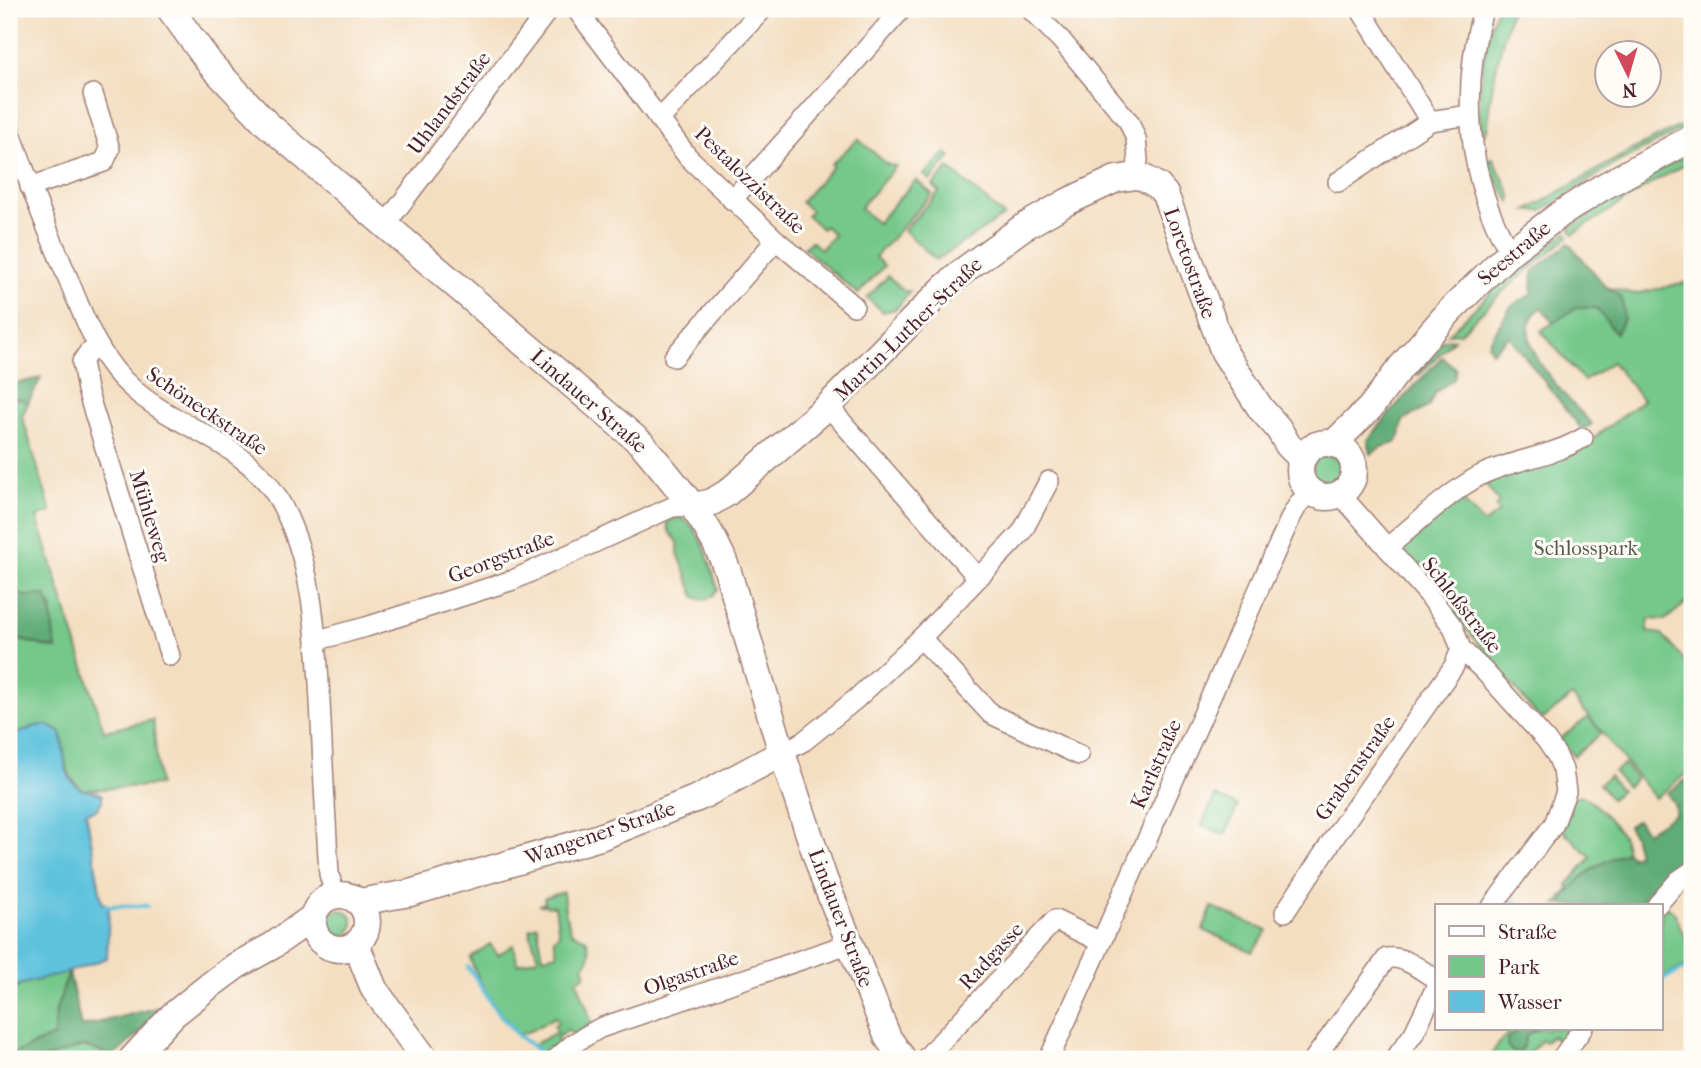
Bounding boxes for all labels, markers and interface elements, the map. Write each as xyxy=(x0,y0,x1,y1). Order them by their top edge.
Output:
north arrow xyxy=(1592,38,1662,108)
street label: Uhlandstraße xyxy=(402,47,496,159)
text: N xyxy=(1621,78,1638,102)
street label: Pestalozzistraße xyxy=(690,121,810,239)
street label: Loretostraße xyxy=(1159,204,1221,322)
street label: Seestraße xyxy=(1473,216,1555,290)
street label: Martin-Luther-Straße xyxy=(829,252,987,406)
street label: Lindauer Straße xyxy=(526,344,652,458)
street label: Schöneckstraße xyxy=(142,362,272,460)
street label: Mühleweg xyxy=(125,467,176,566)
street label: Georgstraße xyxy=(445,526,557,588)
park label: Schlosspark xyxy=(1534,536,1638,560)
street label: Schloßstraße xyxy=(1417,552,1507,658)
street label: Grabenstraße xyxy=(1310,711,1400,825)
street label: Karlstraße xyxy=(1126,715,1186,813)
street label: Wangener Straße xyxy=(521,796,678,870)
street label: Lindauer Straße xyxy=(804,845,878,991)
legend xyxy=(1435,904,1662,1030)
street label: Radgasse xyxy=(954,917,1028,995)
text: Straße xyxy=(1498,920,1557,944)
street label: Olgastraße xyxy=(640,946,742,1000)
text: Park xyxy=(1498,955,1540,979)
text: Wasser xyxy=(1497,990,1562,1014)

